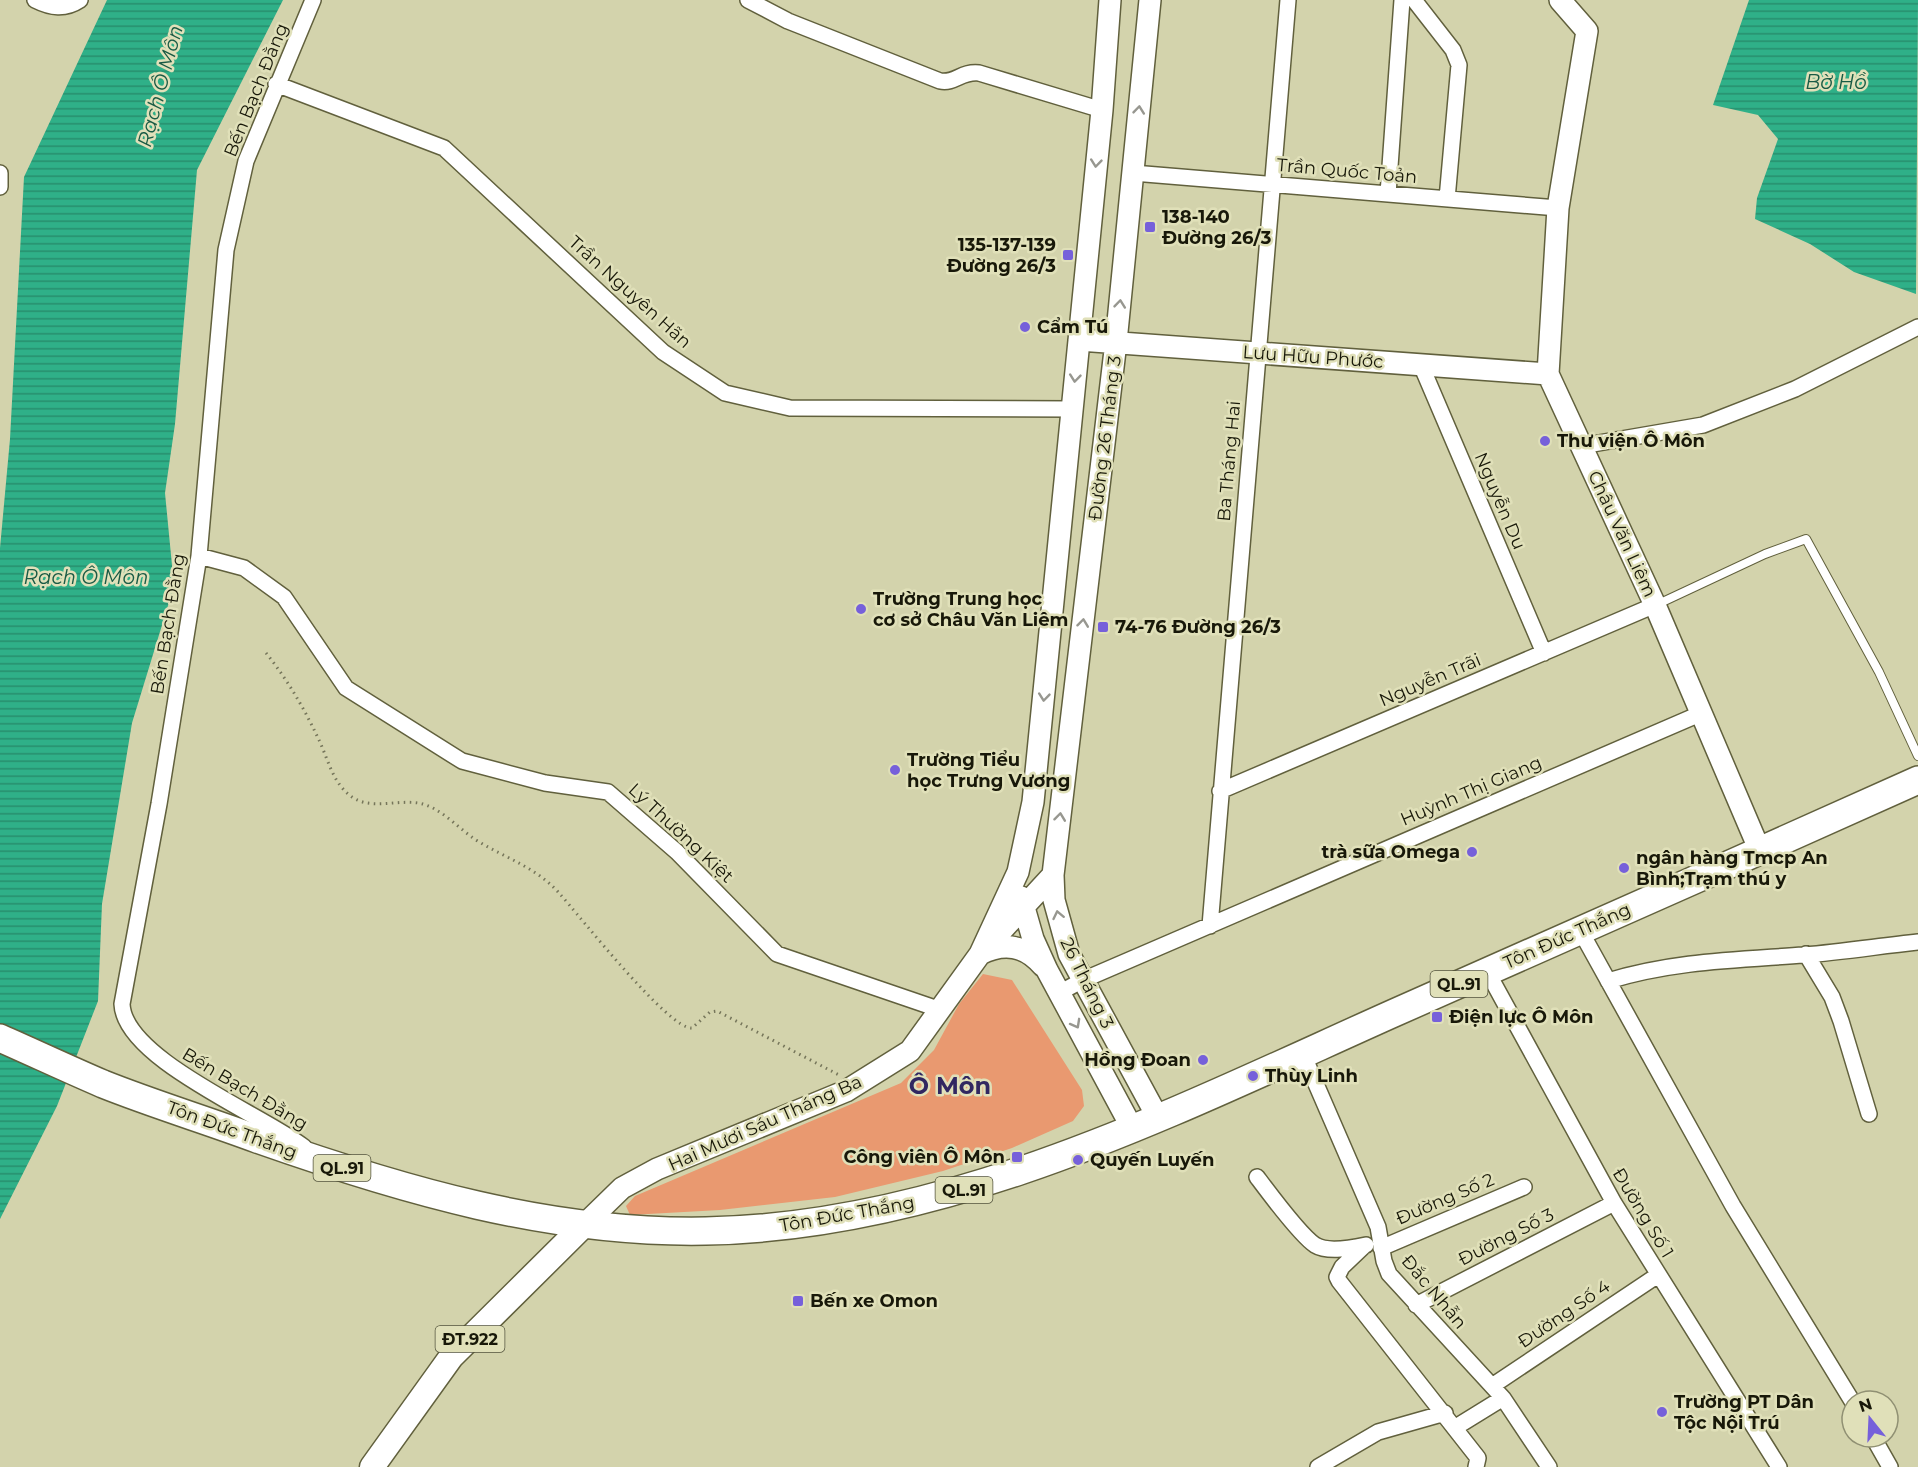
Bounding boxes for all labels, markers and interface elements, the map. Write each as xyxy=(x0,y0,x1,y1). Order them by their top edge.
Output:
street label: Bến Bạch Đằng xyxy=(219,20,293,160)
water label: Rạch Ô Môn xyxy=(132,22,188,150)
water label: Bờ Hồ xyxy=(1805,70,1867,94)
one-way arrow xyxy=(1132,106,1145,115)
street label: Trần Quốc Toản xyxy=(1276,154,1418,188)
one-way arrow xyxy=(1091,158,1103,167)
place label: 138-140 Đường 26/3 xyxy=(1162,206,1272,249)
marker: 138-140 Đường 26/3 xyxy=(1143,220,1157,234)
street label: Trần Nguyên Hãn xyxy=(564,231,696,353)
place label: 135-137-139 Đường 26/3 xyxy=(947,234,1056,277)
marker: 135-137-139 Đường 26/3 xyxy=(1061,248,1075,262)
one-way arrow xyxy=(1113,300,1126,309)
place label: Cẩm Tú xyxy=(1037,316,1108,338)
marker: Cẩm Tú xyxy=(1018,320,1032,334)
street label: Lưu Hữu Phước xyxy=(1242,341,1384,373)
street label: Đường 26 Tháng 3 xyxy=(1084,354,1126,522)
one-way arrow xyxy=(1069,373,1082,382)
street label: Ba Tháng Hai xyxy=(1213,400,1245,522)
place label: Thư viện Ô Môn xyxy=(1557,430,1705,452)
marker: Thư viện Ô Môn xyxy=(1538,434,1552,448)
street label: Nguyễn Du xyxy=(1470,449,1530,553)
street label: Châu Văn Liêm xyxy=(1583,467,1661,601)
street label: Bến Bạch Đằng xyxy=(146,552,190,696)
water label: Rạch Ô Môn xyxy=(23,565,149,589)
place label: Trường Trung học cơ sở Châu Văn Liêm xyxy=(873,588,1068,631)
marker: Trường Trung học cơ sở Châu Văn Liêm xyxy=(854,602,868,616)
place label: 74-76 Đường 26/3 xyxy=(1115,616,1281,638)
one-way arrow xyxy=(1076,618,1089,628)
marker: 74-76 Đường 26/3 xyxy=(1096,620,1110,634)
street label: Nguyễn Trãi xyxy=(1376,649,1484,711)
one-way arrow xyxy=(1038,693,1050,702)
place label: Trường Tiểu học Trưng Vương xyxy=(907,749,1070,792)
street label: Huỳnh Thị Giang xyxy=(1397,751,1545,831)
marker: Trường Tiểu học Trưng Vương xyxy=(888,763,902,777)
street label: Lý Thường Kiệt xyxy=(624,779,738,887)
one-way arrow xyxy=(1053,812,1066,821)
place label: trà sữa Omega xyxy=(1322,841,1460,863)
marker: trà sữa Omega xyxy=(1465,845,1479,859)
place label: ngân hàng Tmcp An Bình;Trạm thú y xyxy=(1636,847,1828,890)
marker: ngân hàng Tmcp An Bình;Trạm thú y xyxy=(1617,861,1631,875)
street label: Tôn Đức Thắng xyxy=(1500,898,1634,974)
one-way arrow xyxy=(1052,910,1065,920)
street label: 26 Tháng 3 xyxy=(1056,934,1118,1032)
road number: QL.91 xyxy=(1430,971,1488,997)
place label: Điện lực Ô Môn xyxy=(1449,1006,1594,1028)
marker: Điện lực Ô Môn xyxy=(1430,1010,1444,1024)
one-way arrow xyxy=(1069,1017,1080,1028)
street label: Bến Bạch Đằng xyxy=(178,1043,312,1135)
place label: Hồng Đoan xyxy=(1084,1049,1191,1071)
marker: Hồng Đoan xyxy=(1196,1053,1210,1067)
place label: Thùy Linh xyxy=(1265,1065,1358,1087)
marker: Thùy Linh xyxy=(1246,1069,1260,1083)
street label: Hai Mươi Sáu Tháng Ba xyxy=(665,1070,865,1176)
district label: Ô Môn xyxy=(909,1071,991,1100)
street label: Tôn Đức Thắng xyxy=(164,1096,300,1164)
place label: Công viên Ô Môn xyxy=(844,1146,1005,1168)
place label: Quyến Luyến xyxy=(1090,1149,1214,1171)
marker: Công viên Ô Môn xyxy=(1010,1150,1024,1164)
marker: Quyến Luyến xyxy=(1071,1153,1085,1167)
road number: QL.91 xyxy=(314,1155,370,1181)
street label: Đường Số 1 xyxy=(1608,1164,1678,1262)
street label: Đường Số 2 xyxy=(1393,1168,1497,1230)
road number: QL.91 xyxy=(936,1177,992,1203)
street label: Tôn Đức Thắng xyxy=(778,1191,916,1237)
street label: Đường Số 3 xyxy=(1454,1203,1558,1271)
street label: Đắc Nhẫn xyxy=(1397,1250,1471,1334)
street label: Đường Số 4 xyxy=(1514,1275,1614,1353)
place label: Bến xe Omon xyxy=(810,1290,938,1312)
marker: Bến xe Omon xyxy=(791,1294,805,1308)
road number: ĐT.922 xyxy=(436,1326,504,1352)
north arrow xyxy=(1840,1389,1900,1449)
place label: Trường PT Dân Tộc Nội Trú xyxy=(1674,1391,1814,1434)
text: N xyxy=(1856,1394,1875,1416)
marker: Trường PT Dân Tộc Nội Trú xyxy=(1655,1405,1669,1419)

